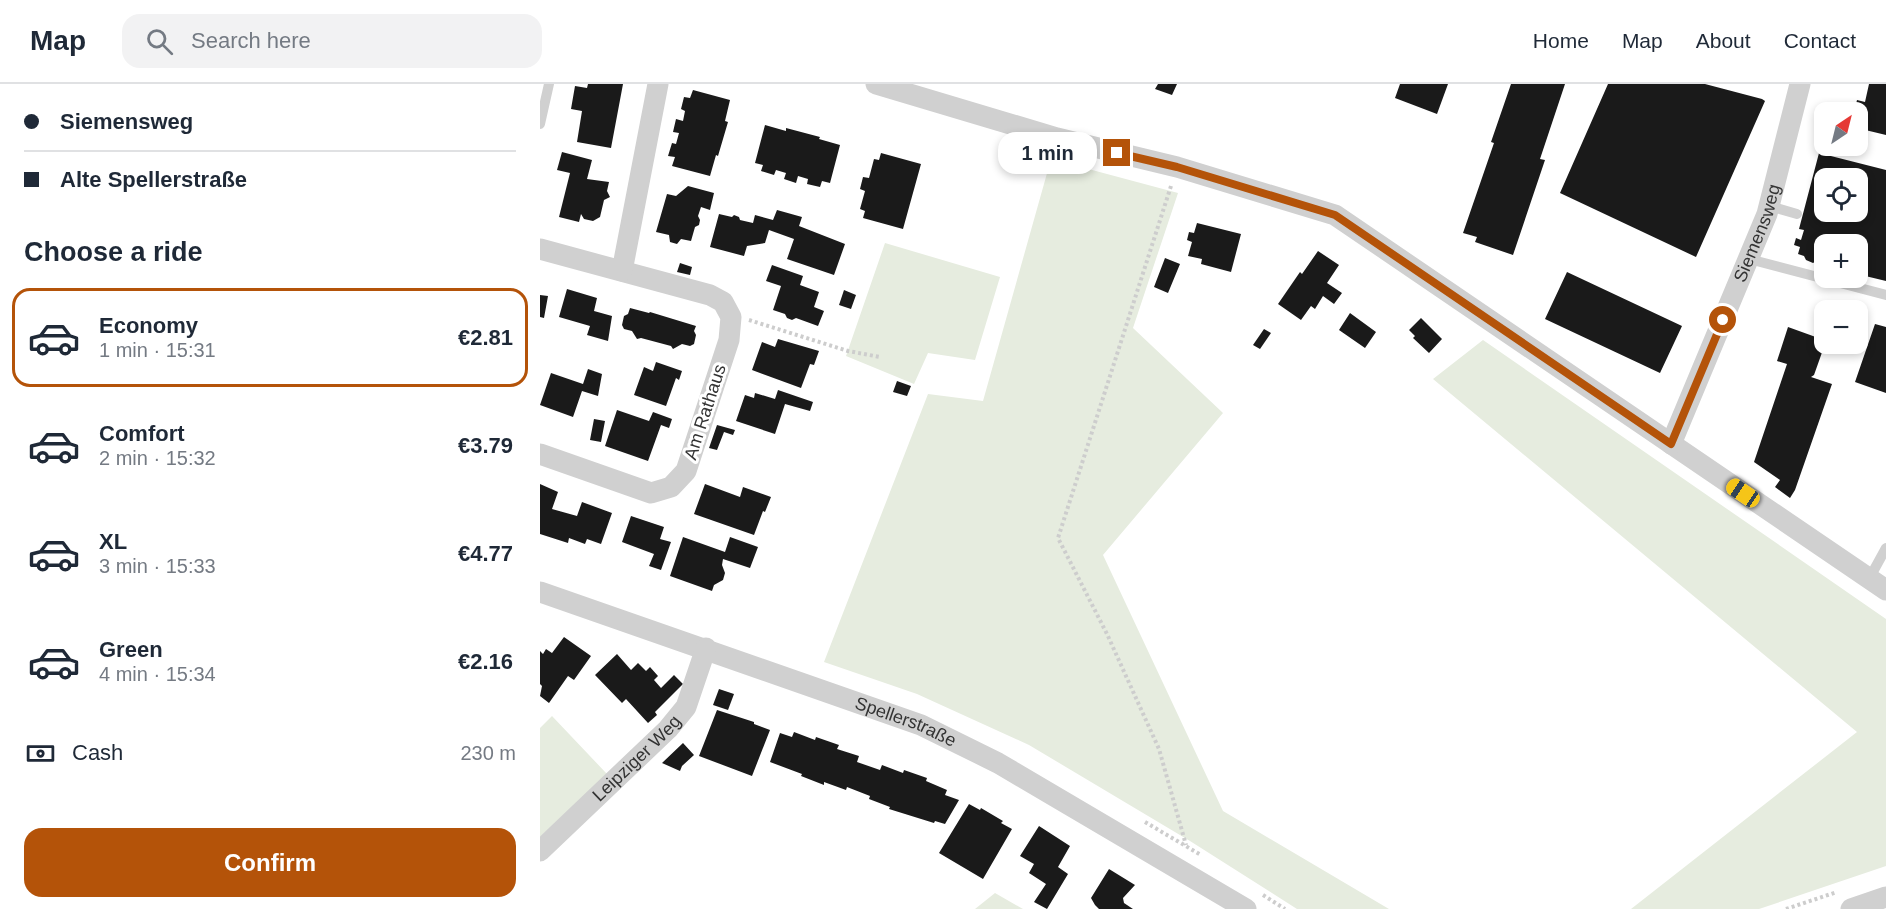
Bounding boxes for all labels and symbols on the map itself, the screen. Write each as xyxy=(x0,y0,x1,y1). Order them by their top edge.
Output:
north arrow xyxy=(1814,102,1868,156)
callout: 1 min xyxy=(997,132,1096,174)
route end xyxy=(1103,139,1130,166)
street label: Siemensweg xyxy=(1730,182,1784,285)
route start xyxy=(1709,306,1736,333)
street label: Am Rathaus xyxy=(680,362,730,462)
car xyxy=(1723,475,1763,511)
street label: Spellerstraße xyxy=(852,693,960,751)
street label: Leipziger Weg xyxy=(589,711,685,805)

